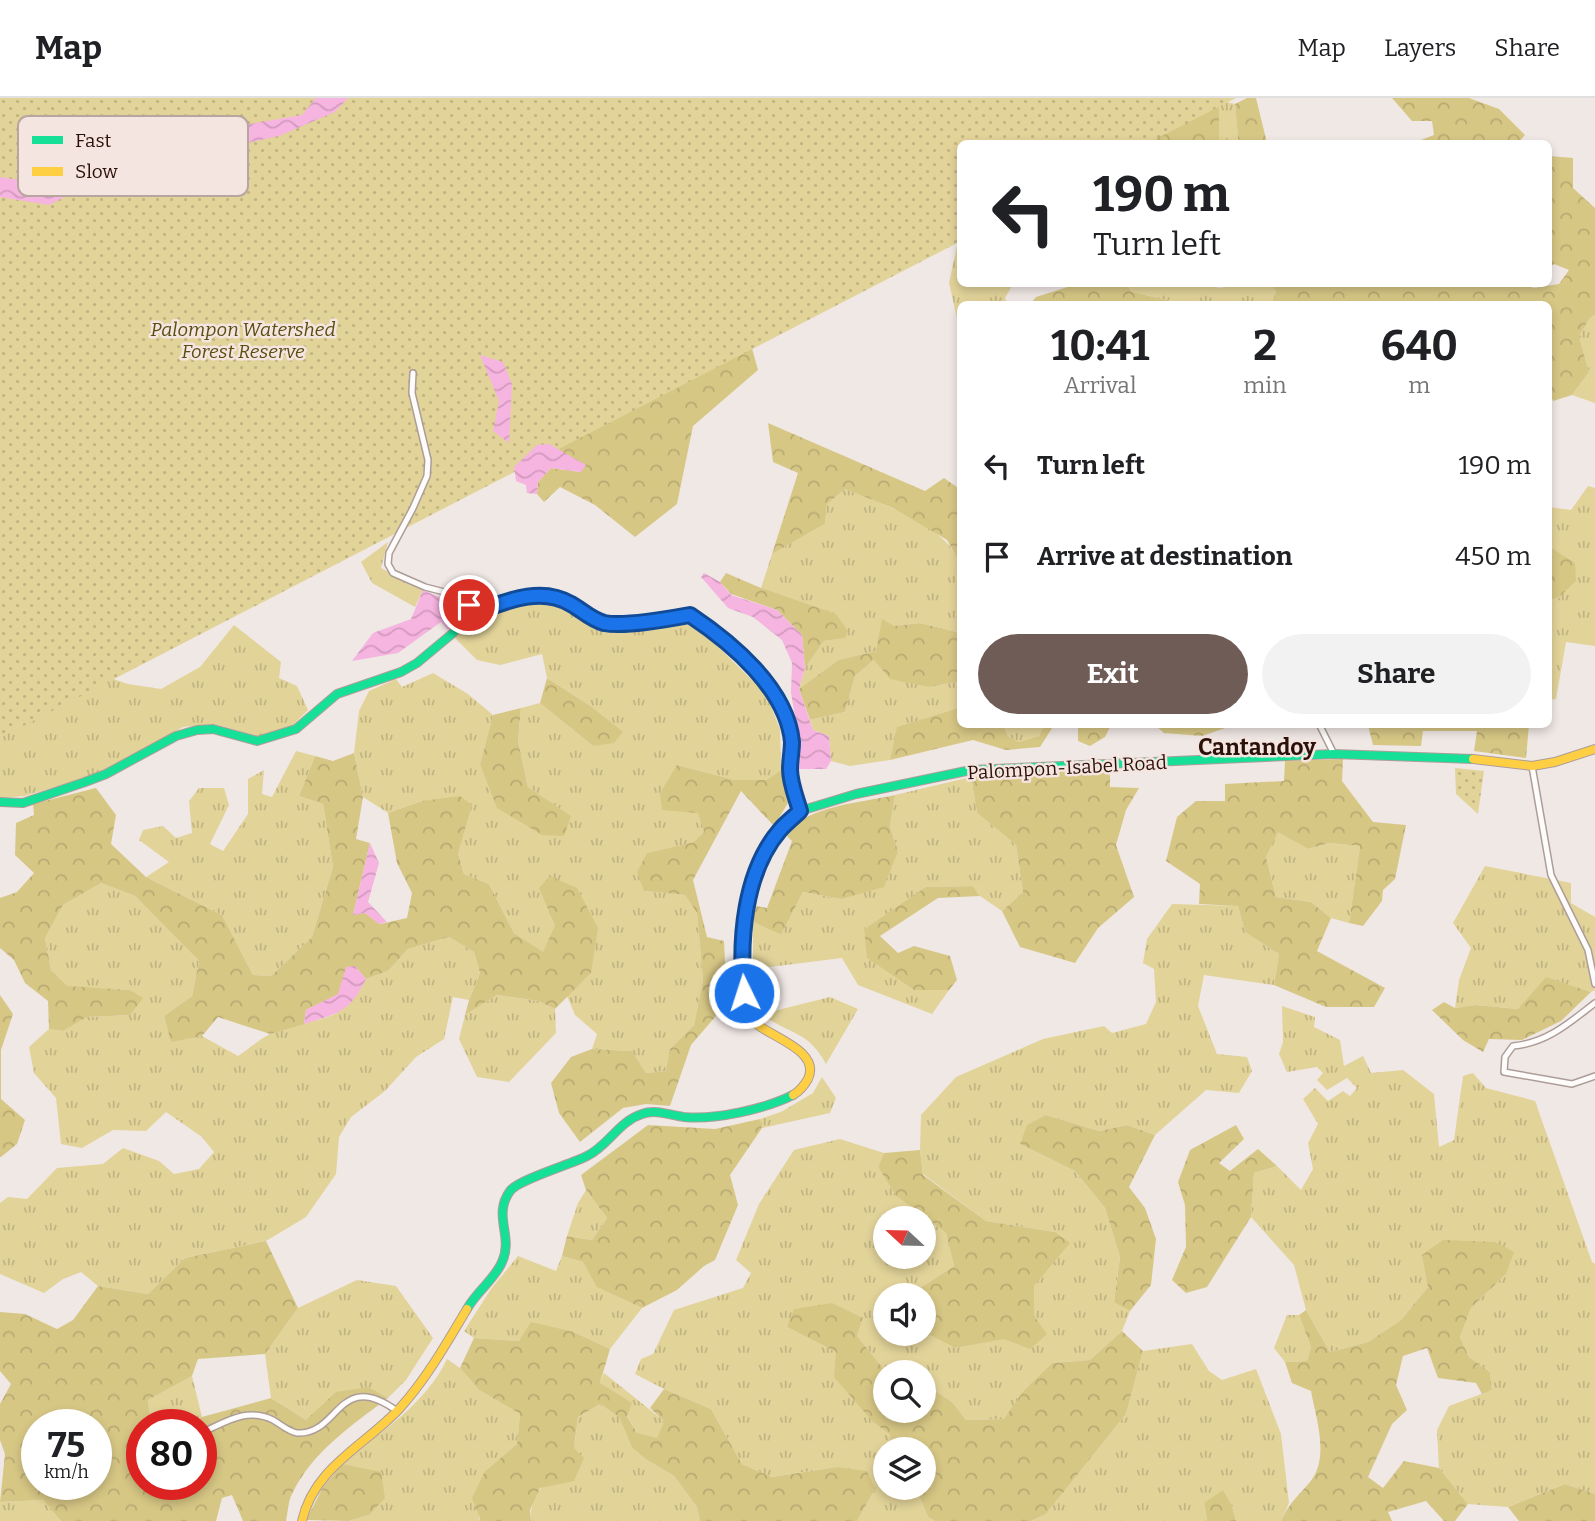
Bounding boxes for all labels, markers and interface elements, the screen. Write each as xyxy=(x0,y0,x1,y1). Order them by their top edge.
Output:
text: Map xyxy=(35,28,102,68)
text: Map xyxy=(1298,34,1346,62)
text: Layers xyxy=(1384,34,1456,62)
text: Share xyxy=(1494,34,1560,62)
legend xyxy=(18,116,248,196)
text: Fast xyxy=(75,129,112,152)
text: Slow xyxy=(75,160,118,183)
text: 190 m xyxy=(1093,165,1230,224)
icon: left xyxy=(978,168,1069,259)
text: Turn left xyxy=(1093,225,1221,263)
park label: Palompon Watershed Forest Reserve xyxy=(150,318,336,363)
text: 10:41 xyxy=(1051,321,1149,371)
text: 2 xyxy=(1253,321,1277,371)
text: 640 xyxy=(1381,321,1458,371)
text: Arrival xyxy=(1064,371,1137,399)
text: min xyxy=(1243,371,1287,399)
text: m xyxy=(1408,371,1430,399)
icon: left xyxy=(978,447,1016,485)
text: Turn left xyxy=(1037,450,1145,481)
text: 190 m xyxy=(1459,450,1531,481)
icon: arrive xyxy=(978,538,1016,576)
text: Arrive at destination xyxy=(1037,541,1292,572)
text: 450 m xyxy=(1455,541,1531,572)
pin xyxy=(439,575,499,635)
icon: arrive xyxy=(450,586,488,624)
button: Exit xyxy=(978,634,1248,714)
button: Share xyxy=(1262,634,1531,714)
district label: Cantandoy xyxy=(1198,733,1316,761)
street label: Palompon-Isabel Road xyxy=(967,751,1167,784)
position arrow xyxy=(707,956,781,1030)
north arrow xyxy=(873,1206,936,1269)
map controls xyxy=(873,1206,936,1500)
button: sound xyxy=(873,1283,936,1346)
button: search xyxy=(873,1360,936,1423)
speed limit sign: 80 xyxy=(126,1409,217,1500)
text: 75 xyxy=(48,1424,85,1466)
button: layers xyxy=(873,1437,936,1500)
text: km/h xyxy=(44,1461,89,1483)

